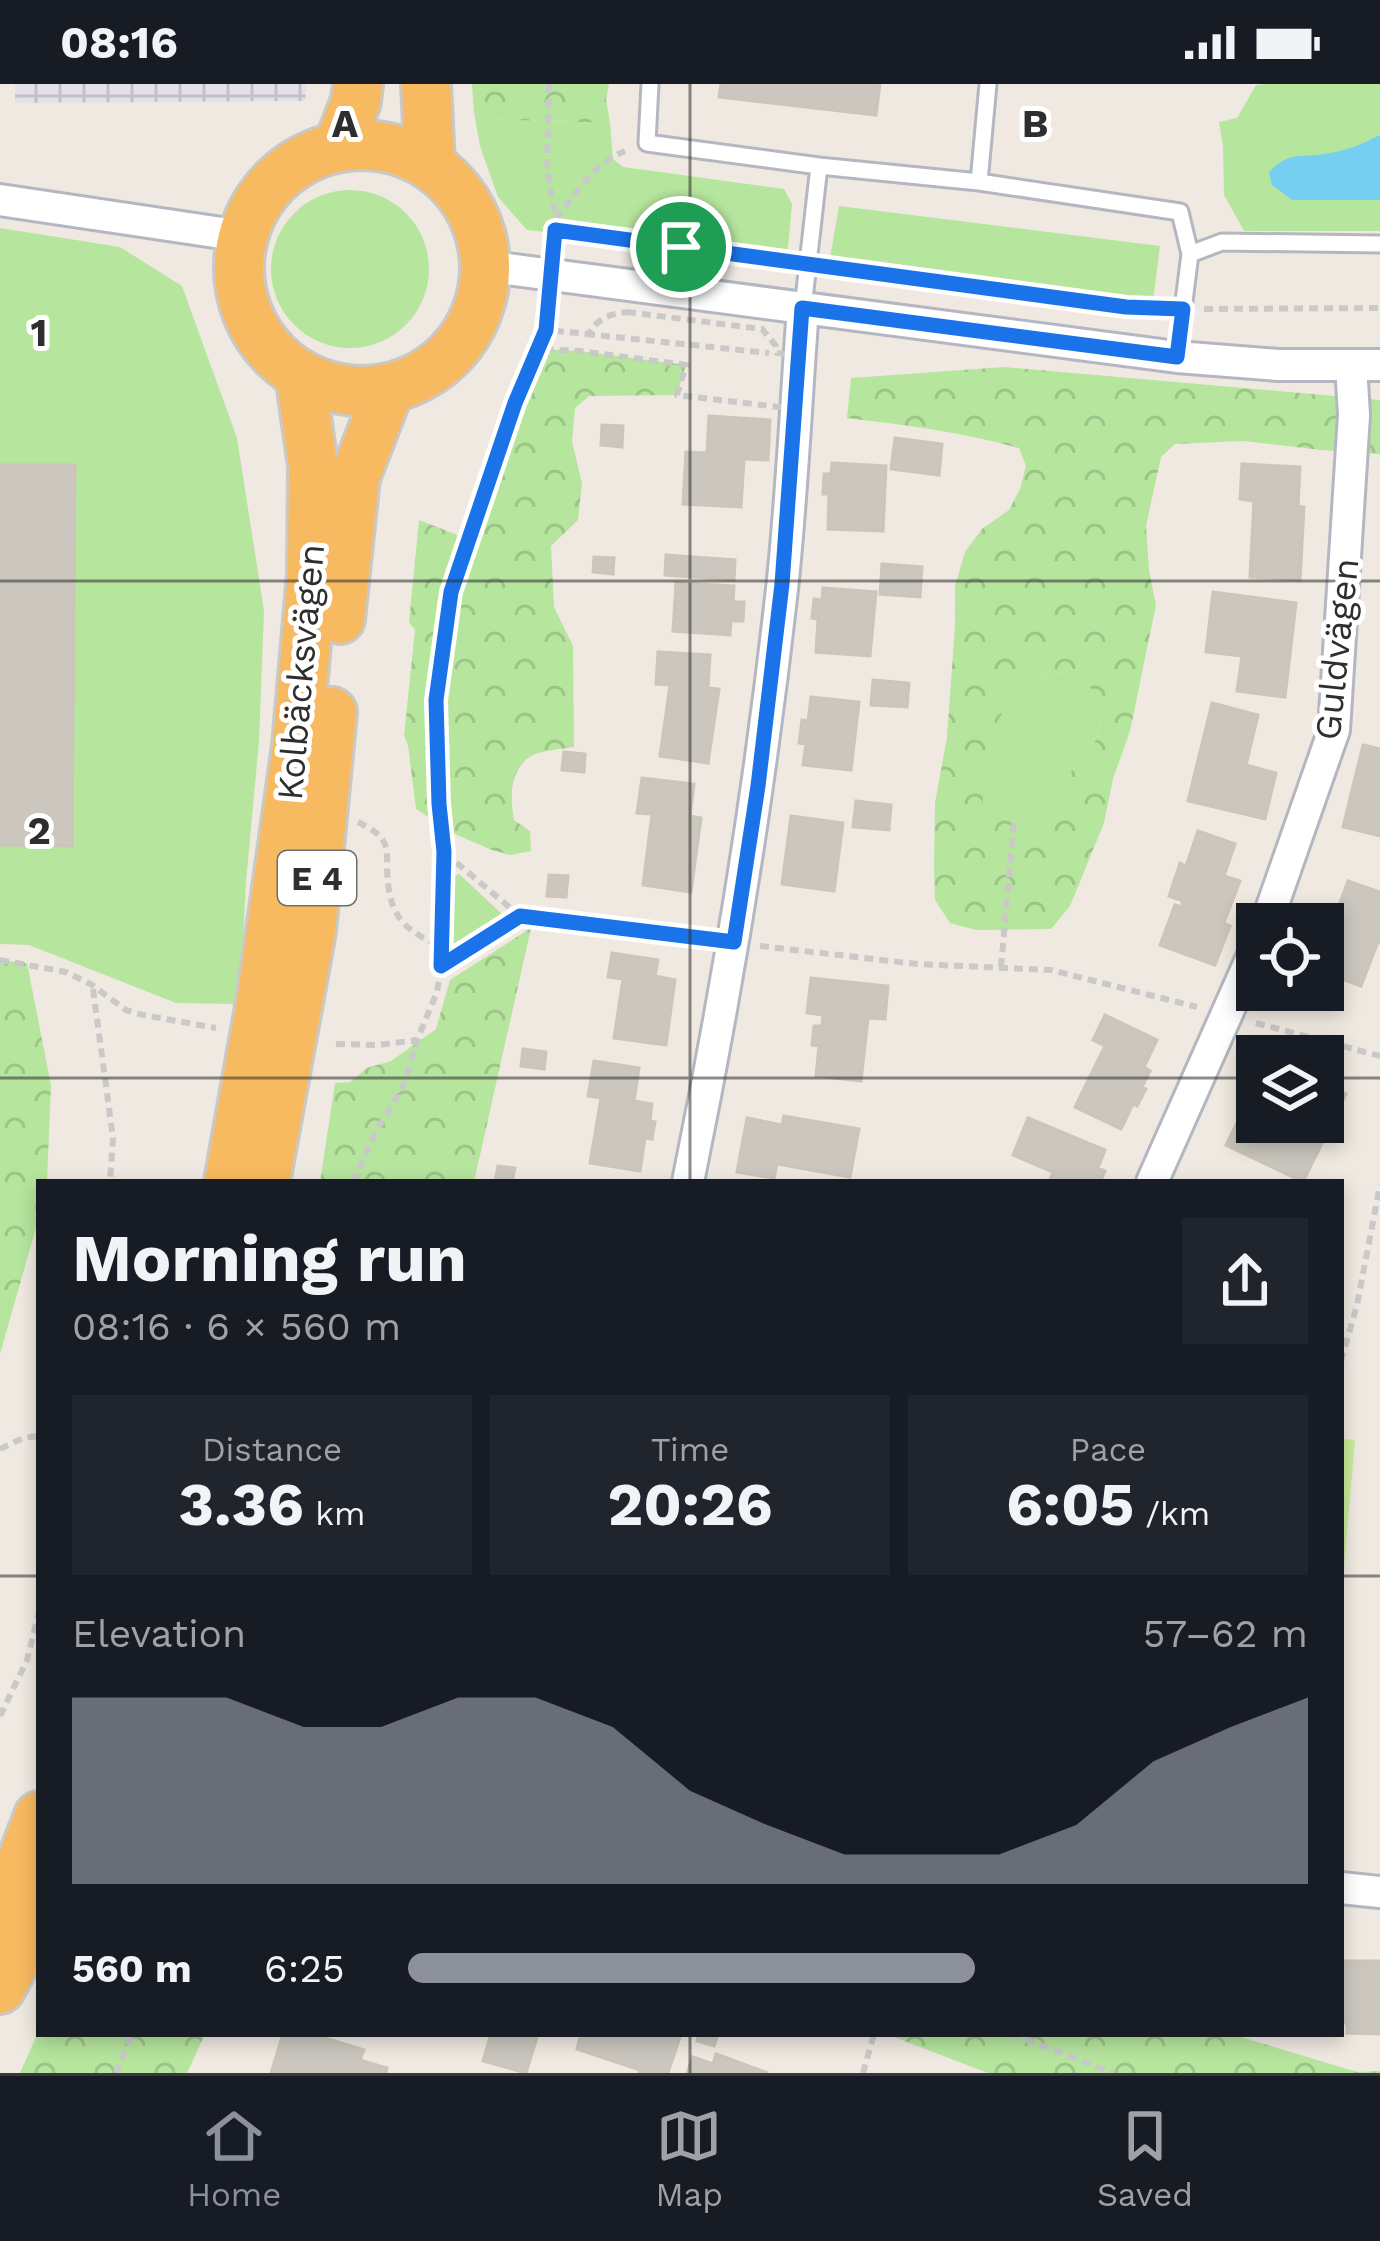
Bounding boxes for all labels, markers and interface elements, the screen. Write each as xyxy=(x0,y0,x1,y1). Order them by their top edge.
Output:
text: 08:16 xyxy=(60,16,178,69)
text: A xyxy=(332,101,359,146)
text: B xyxy=(1022,101,1048,146)
pin xyxy=(630,196,732,298)
icon: arrive xyxy=(648,214,714,280)
text: 1 xyxy=(31,310,47,355)
street label: Kolbäcksvägen xyxy=(269,542,333,802)
street label: Guldvägen xyxy=(1307,556,1367,742)
text: 2 xyxy=(27,808,51,853)
road number: E 4 xyxy=(278,851,356,905)
map controls xyxy=(1236,903,1344,1143)
button: locate xyxy=(1236,903,1344,1011)
button: layers xyxy=(1236,1035,1344,1143)
button: share xyxy=(1182,1218,1308,1344)
text: Morning run xyxy=(72,1220,467,1297)
text: 08:16 · 6 × 560 m xyxy=(72,1304,401,1349)
text: Distance xyxy=(202,1430,342,1469)
text: Time xyxy=(651,1430,729,1469)
text: Pace xyxy=(1070,1430,1146,1469)
text: 3.36 xyxy=(179,1469,304,1540)
text: 20:26 xyxy=(607,1469,773,1540)
text: 6:05 xyxy=(1006,1469,1134,1540)
text: km xyxy=(304,1494,365,1533)
text: /km xyxy=(1134,1494,1210,1533)
text: Elevation xyxy=(72,1611,246,1656)
text: 57–62 m xyxy=(1143,1611,1308,1656)
text: 560 m xyxy=(72,1946,192,1991)
text: 6:25 xyxy=(264,1946,345,1991)
tab: Home xyxy=(187,2103,281,2214)
tab: Map xyxy=(656,2103,723,2214)
tab: Saved xyxy=(1097,2103,1193,2214)

